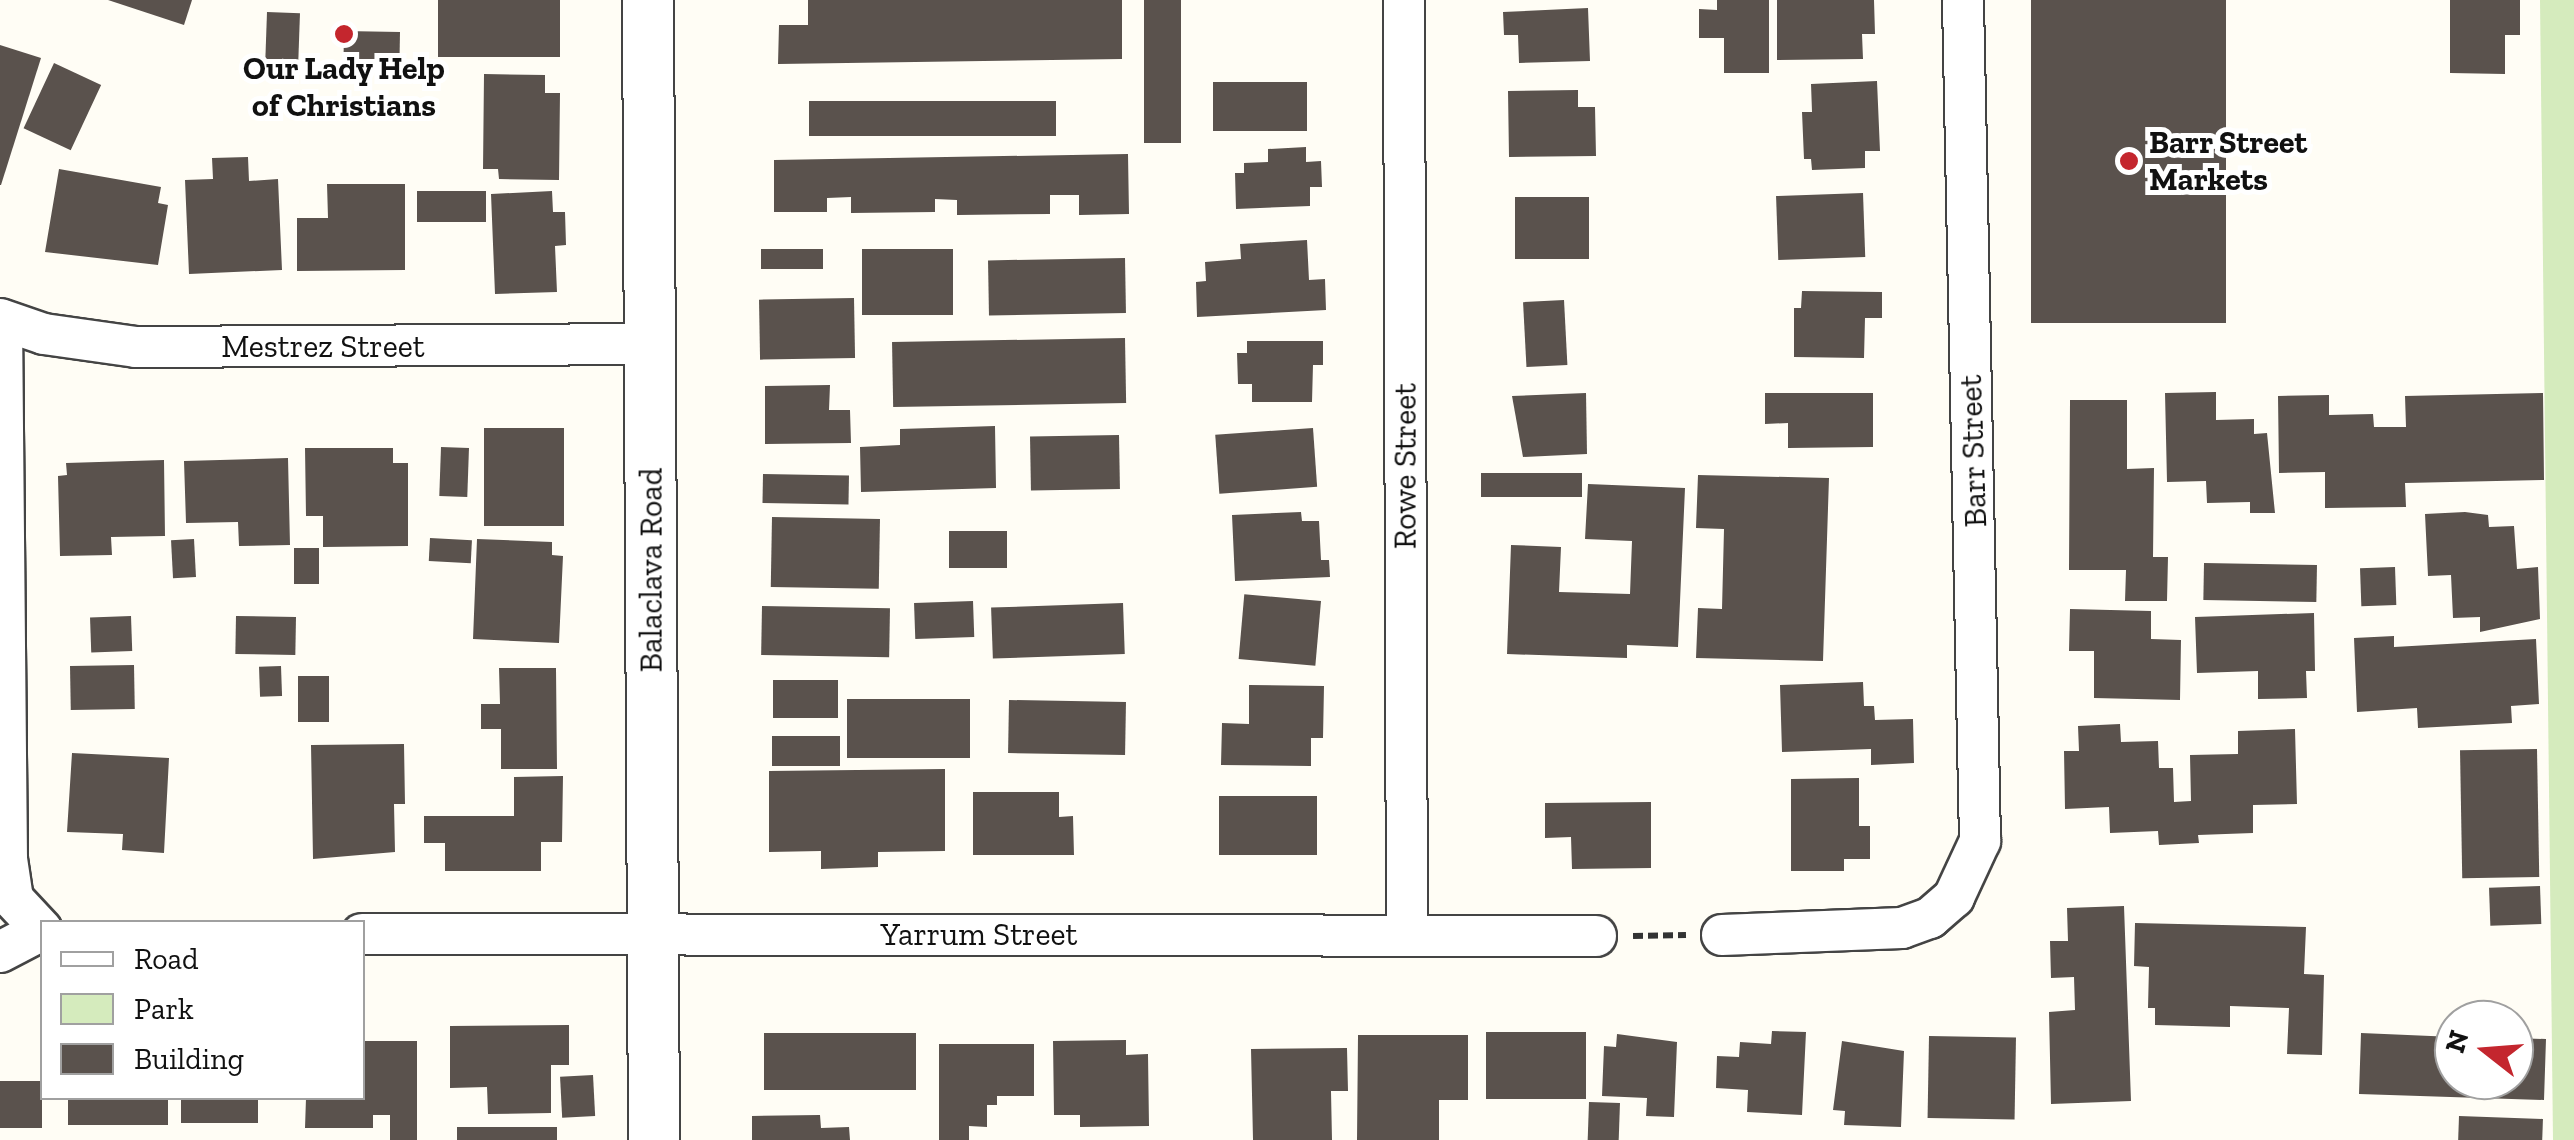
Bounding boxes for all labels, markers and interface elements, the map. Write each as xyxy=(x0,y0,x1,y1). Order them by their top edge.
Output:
marker: Our Lady Help of Christians xyxy=(333,23,355,45)
place label: Our Lady Help of Christians xyxy=(242,50,446,125)
place label: Barr Street Markets xyxy=(2149,124,2308,199)
marker: Barr Street Markets xyxy=(2118,150,2140,172)
street label: Mestrez Street xyxy=(221,327,425,365)
street label: Barr Street xyxy=(1951,374,1995,528)
street label: Rowe Street xyxy=(1386,383,1424,549)
street label: Balaclava Road xyxy=(632,468,670,672)
street label: Yarrum Street xyxy=(881,915,1077,953)
legend xyxy=(40,920,365,1100)
text: Road xyxy=(134,941,199,977)
text: Park xyxy=(134,991,194,1027)
north arrow xyxy=(2434,1000,2534,1100)
text: N xyxy=(2438,1027,2476,1057)
text: Building xyxy=(134,1041,244,1077)

